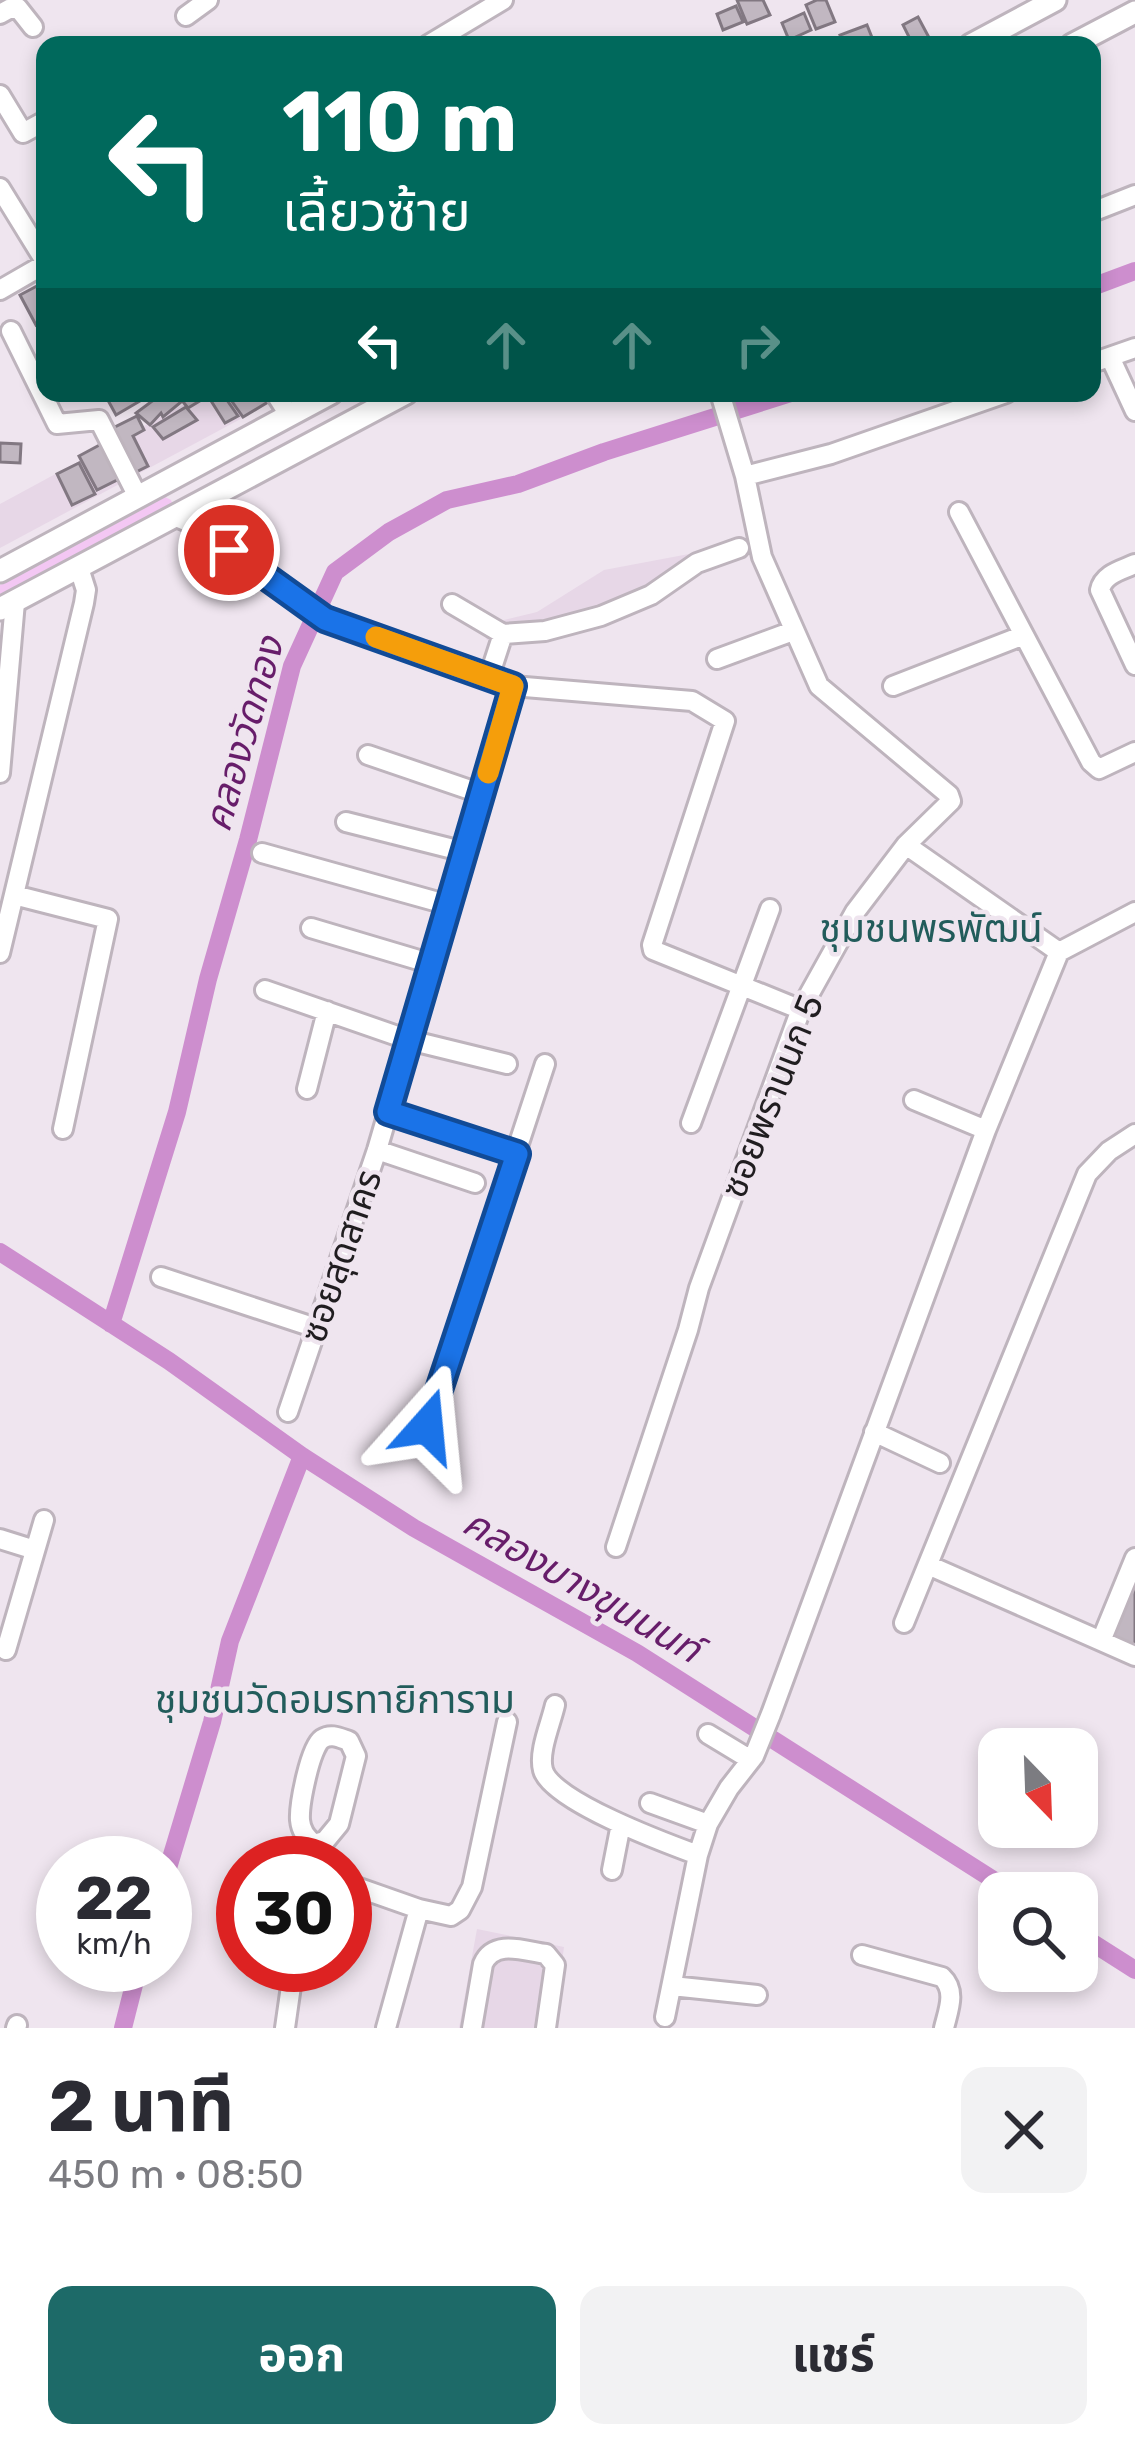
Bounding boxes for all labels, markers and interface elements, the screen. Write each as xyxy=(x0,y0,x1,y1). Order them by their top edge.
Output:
text: 110 m xyxy=(282,72,517,172)
icon: left xyxy=(84,84,240,240)
text: เลี้ยวซ้าย xyxy=(282,180,471,244)
icon: left xyxy=(347,312,413,378)
icon: ahead xyxy=(473,312,539,378)
icon: ahead xyxy=(599,312,665,378)
icon: right xyxy=(725,312,791,378)
pin xyxy=(178,499,280,601)
icon: arrive xyxy=(196,517,262,583)
water label: คลองวัดทอง xyxy=(194,630,294,836)
district label: ชุมชนพรพัฒน์ xyxy=(819,906,1043,952)
street label: ซอยพรานนก 5 xyxy=(712,988,832,1204)
street label: ซอยสุดสาคร xyxy=(291,1164,391,1348)
position arrow xyxy=(364,1363,490,1489)
water label: คลองบางขุนนนท์ xyxy=(455,1499,715,1677)
district label: ชุมชนวัดอมรทายิการาม xyxy=(155,1677,515,1723)
north arrow xyxy=(978,1728,1098,1848)
map controls xyxy=(978,1728,1098,1992)
speed limit sign: 30 xyxy=(216,1836,372,1992)
text: 22 xyxy=(75,1863,153,1934)
button: search xyxy=(978,1872,1098,1992)
text: km/h xyxy=(77,1926,151,1962)
text: 2 นาที xyxy=(48,2064,234,2149)
button: close xyxy=(961,2067,1087,2193)
text: 450 m · 08:50 xyxy=(48,2152,304,2198)
button: ออก xyxy=(48,2286,556,2424)
button: แชร์ xyxy=(580,2286,1087,2424)

